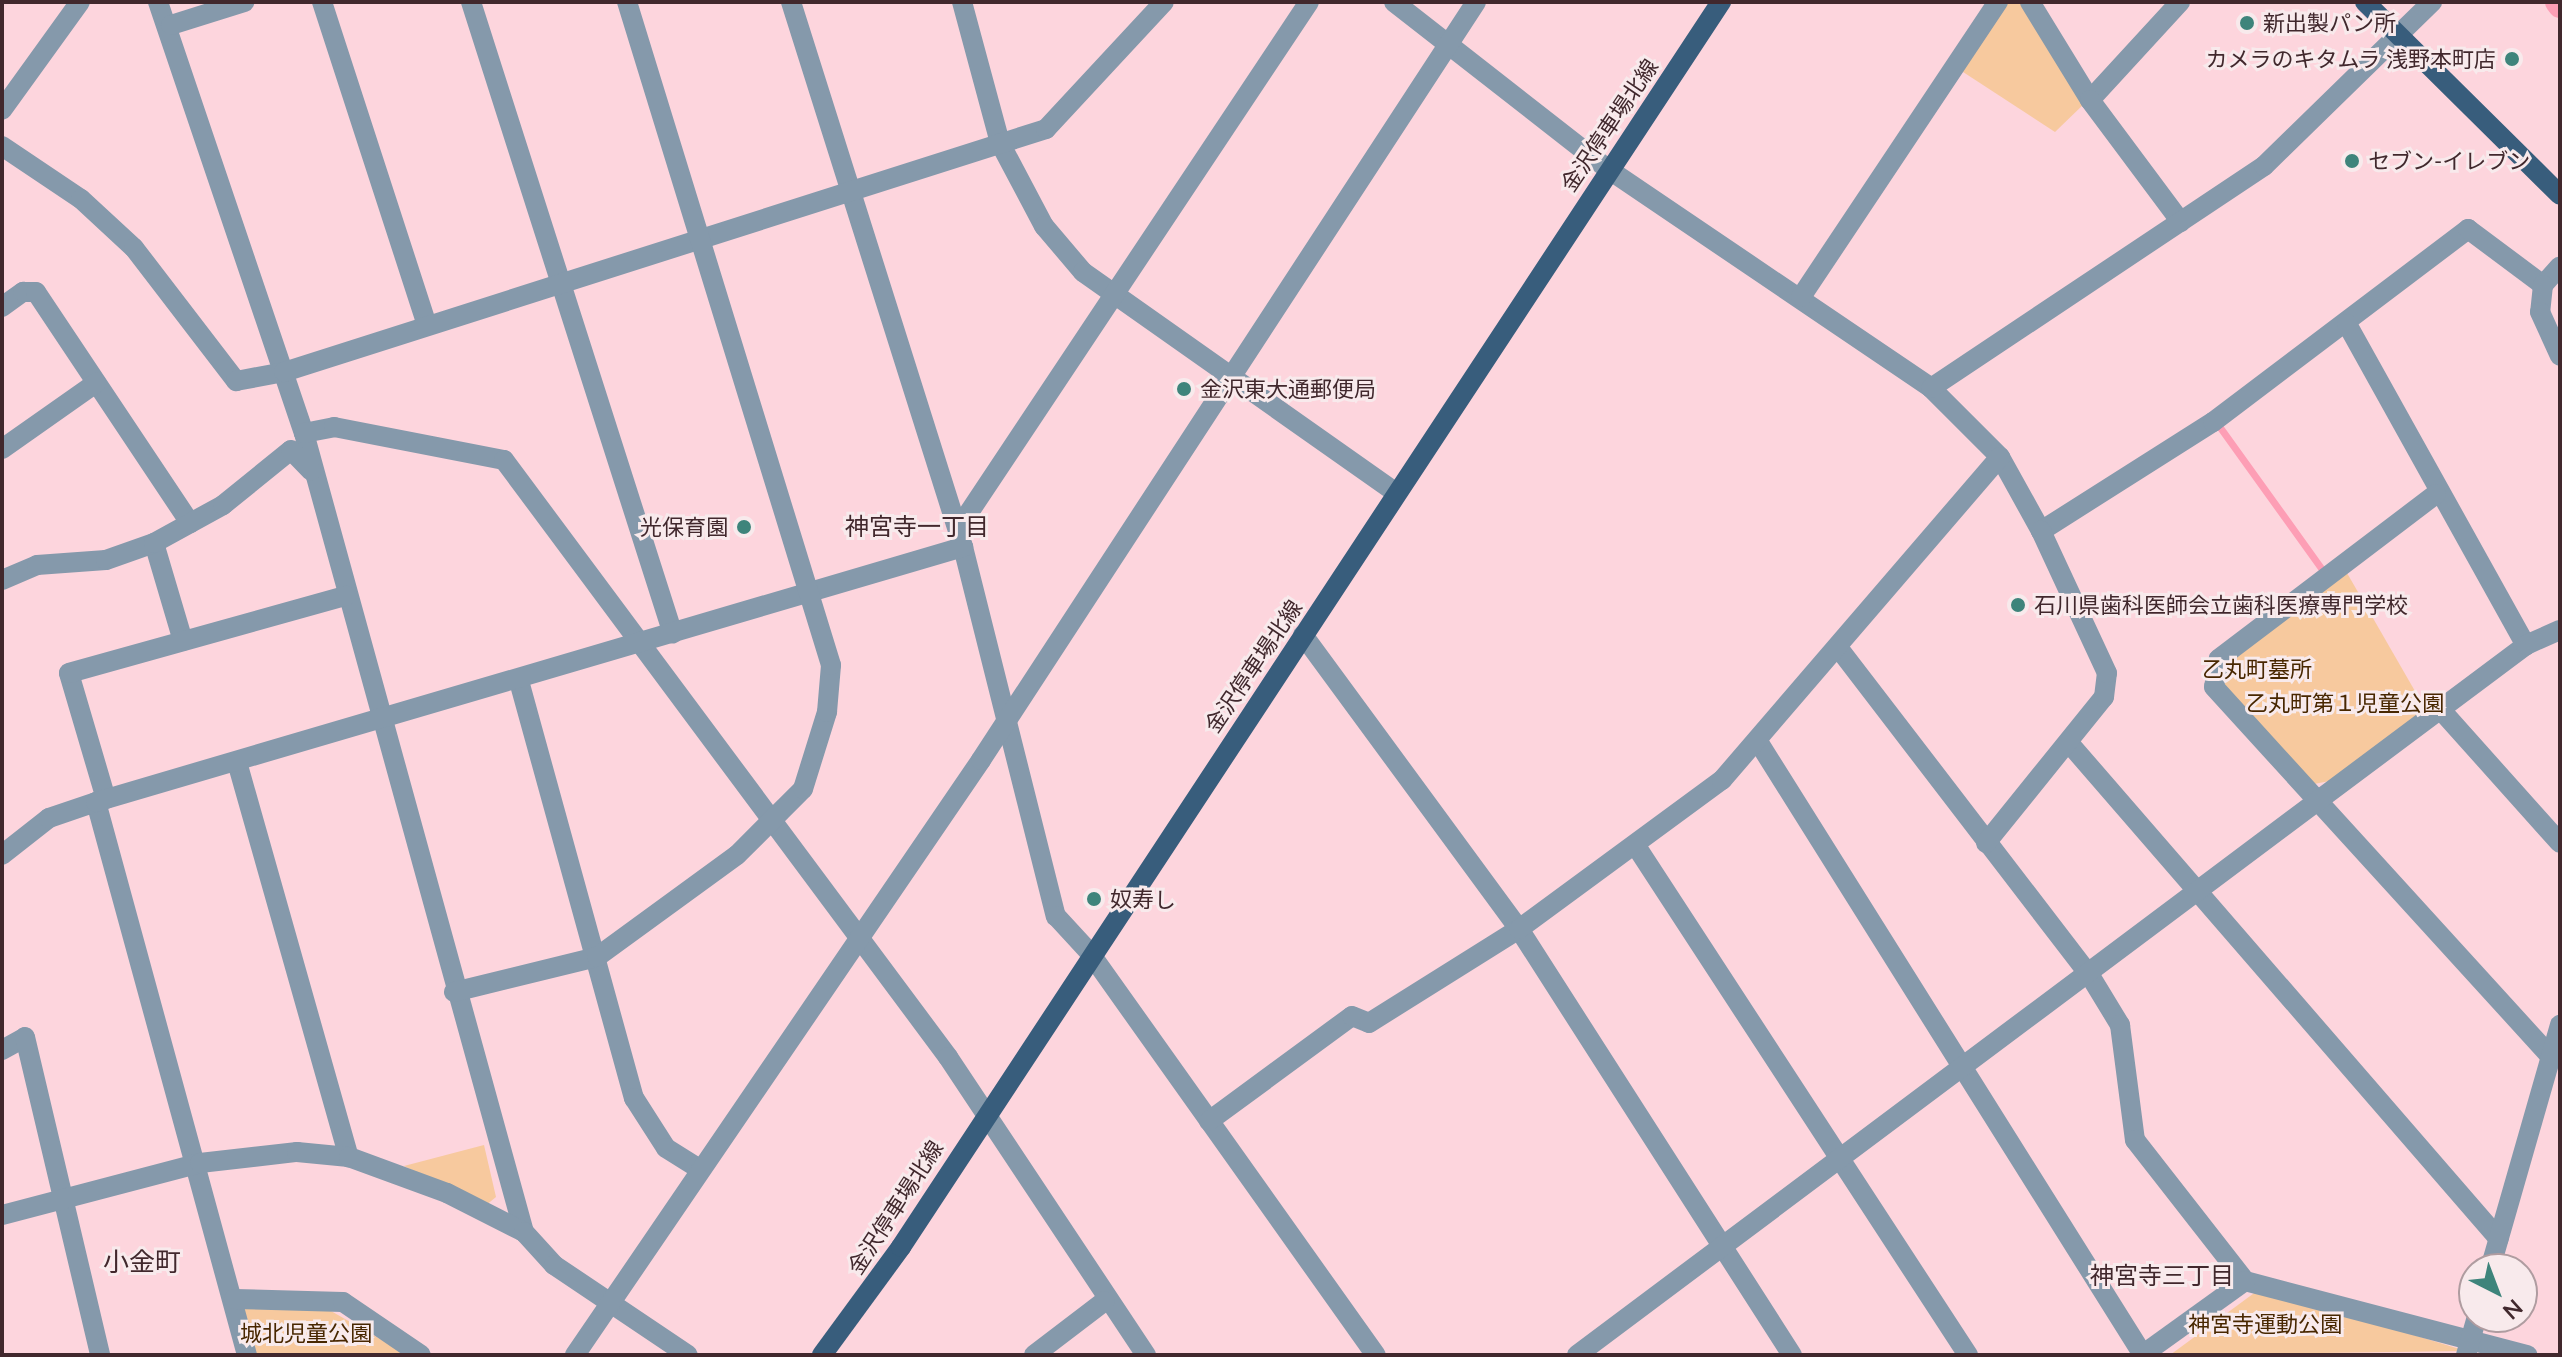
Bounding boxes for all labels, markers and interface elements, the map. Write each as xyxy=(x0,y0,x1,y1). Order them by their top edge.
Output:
place label: 新出製パン所 xyxy=(2263,10,2395,36)
marker: 新出製パン所 xyxy=(2238,14,2256,32)
place label: カメラのキタムラ 浅野本町店 xyxy=(2204,46,2496,72)
marker: カメラのキタムラ 浅野本町店 xyxy=(2503,50,2521,68)
street label: 金沢停車場北線 xyxy=(1555,54,1663,196)
place label: セブン-イレブン xyxy=(2368,148,2530,174)
marker: セブン-イレブン xyxy=(2343,152,2361,170)
place label: 金沢東大通郵便局 xyxy=(1200,376,1376,402)
marker: 金沢東大通郵便局 xyxy=(1175,380,1193,398)
district label: 神宮寺一丁目 xyxy=(845,512,989,540)
place label: 光保育園 xyxy=(640,514,728,540)
marker: 光保育園 xyxy=(735,518,753,536)
place label: 石川県歯科医師会立歯科医療専門学校 xyxy=(2034,592,2408,618)
street label: 金沢停車場北線 xyxy=(1199,595,1307,737)
marker: 石川県歯科医師会立歯科医療専門学校 xyxy=(2009,596,2027,614)
park label: 乙丸町墓所 xyxy=(2202,656,2312,682)
park label: 乙丸町第１児童公園 xyxy=(2246,690,2444,716)
place label: 奴寿し xyxy=(1110,886,1176,912)
marker: 奴寿し xyxy=(1085,890,1103,908)
street label: 金沢停車場北線 xyxy=(842,1135,948,1279)
district label: 小金町 xyxy=(103,1246,181,1278)
north arrow xyxy=(2458,1253,2538,1333)
district label: 神宮寺三丁目 xyxy=(2090,1261,2234,1289)
text: N xyxy=(2498,1294,2528,1325)
park label: 神宮寺運動公園 xyxy=(2188,1311,2342,1337)
park label: 城北児童公園 xyxy=(240,1320,372,1346)

